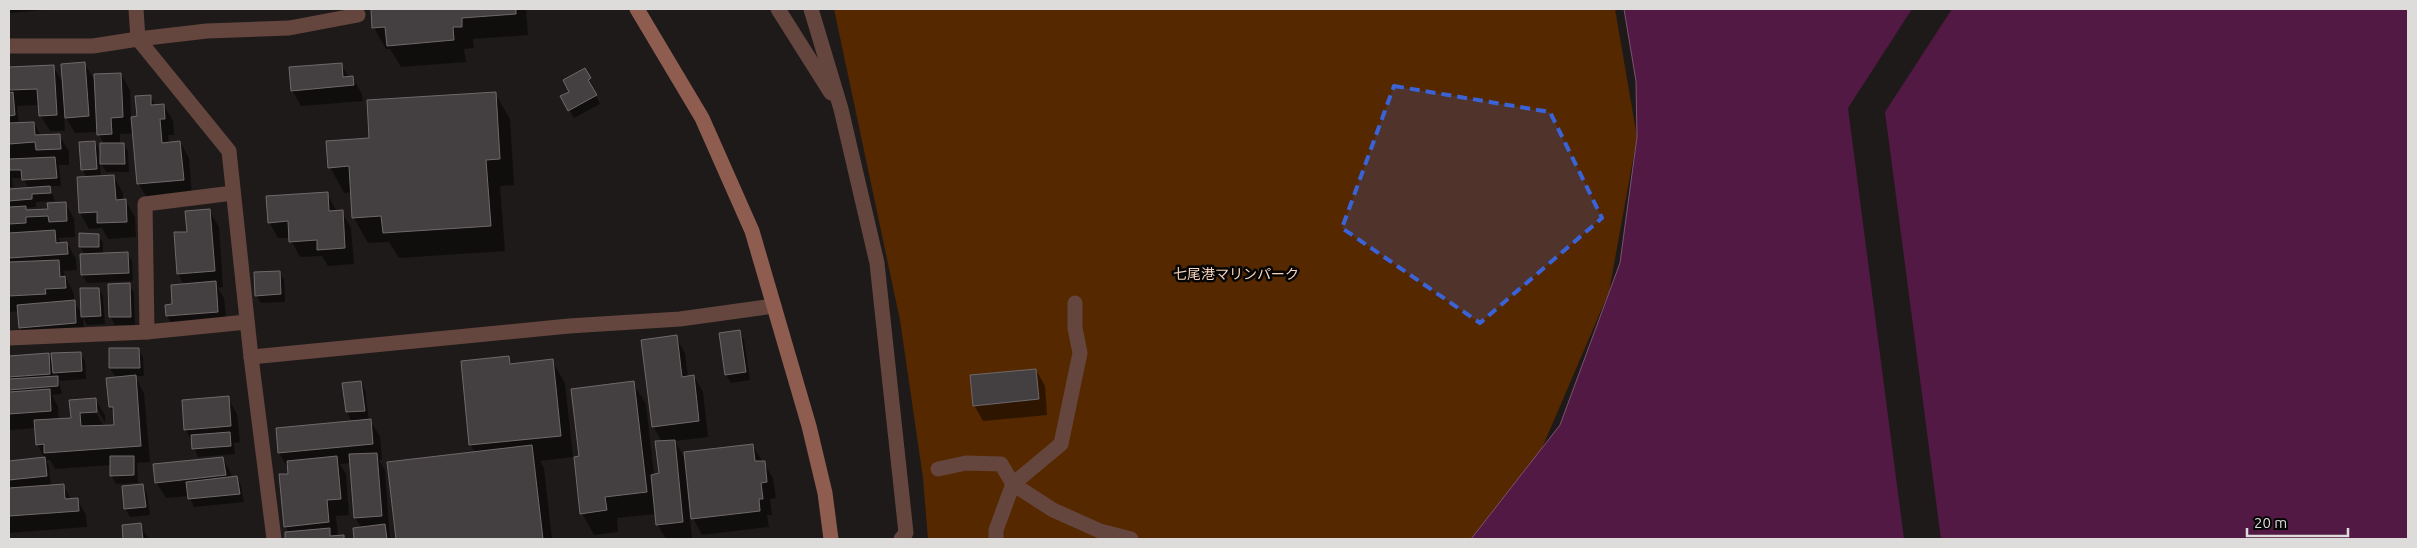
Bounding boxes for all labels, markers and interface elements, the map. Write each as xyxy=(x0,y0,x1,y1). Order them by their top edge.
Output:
park label: 七尾港マリンパーク xyxy=(1173,266,1299,282)
scale bar xyxy=(2247,506,2348,538)
text: 20 m xyxy=(2254,514,2287,531)

